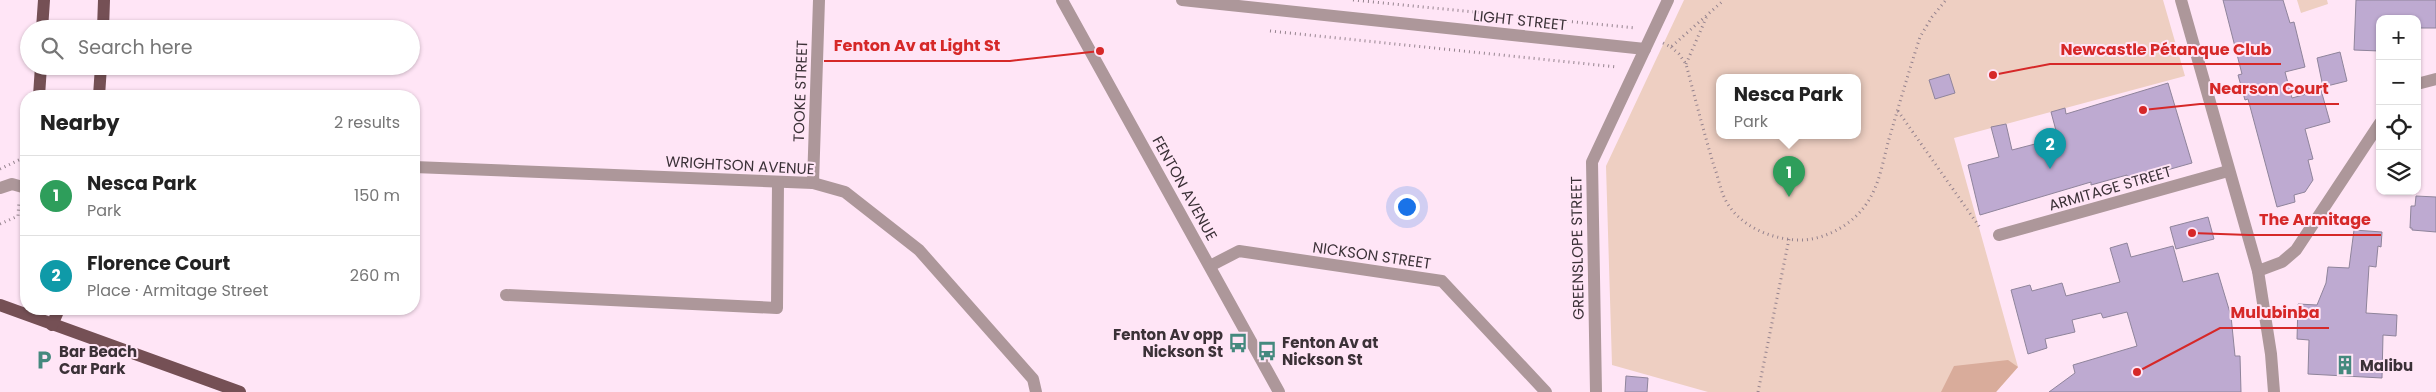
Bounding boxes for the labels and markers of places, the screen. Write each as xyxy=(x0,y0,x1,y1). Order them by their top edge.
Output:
callout: Fenton Av at Light St xyxy=(824,30,1010,61)
callout: Newcastle Pétanque Club xyxy=(2050,33,2281,64)
callout: Nearson Court xyxy=(2200,73,2339,104)
pin: 2 xyxy=(2034,128,2066,169)
pin: 1 xyxy=(1773,156,1805,197)
callout: The Armitage xyxy=(2249,204,2381,235)
callout: Mulubinba xyxy=(2220,297,2329,328)
place label: Fenton Av opp Nickson St xyxy=(1113,324,1223,362)
bus stop icon: Fenton Av opp Nickson St xyxy=(1227,332,1249,354)
place label: Fenton Av at Nickson St xyxy=(1282,332,1378,370)
bus stop icon: Fenton Av at Nickson St xyxy=(1256,340,1278,362)
place label: Bar Beach Car Park xyxy=(59,341,137,379)
parking icon: Bar Beach Car Park xyxy=(33,349,55,371)
building icon: Malibu xyxy=(2334,354,2356,376)
place label: Malibu xyxy=(2360,355,2413,376)

